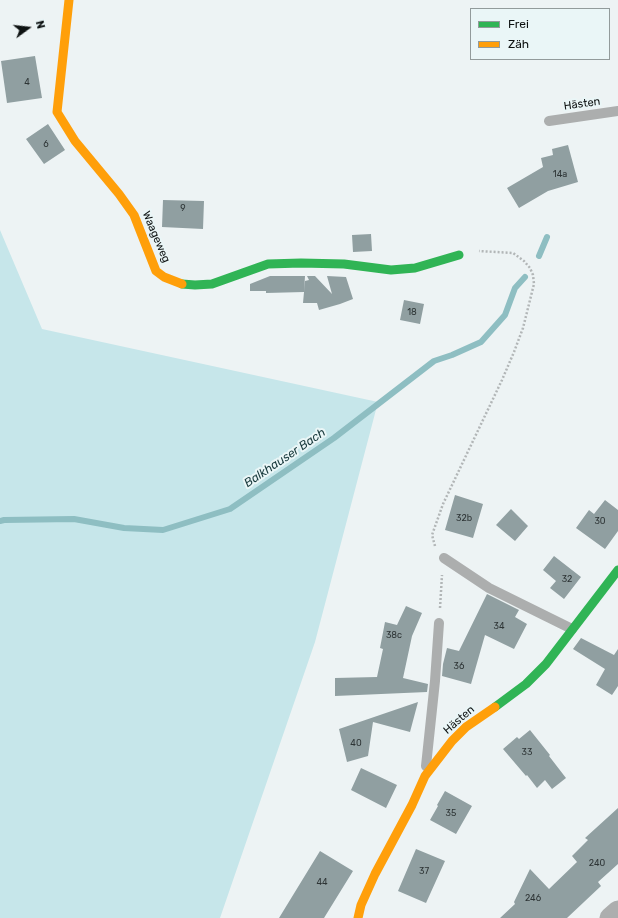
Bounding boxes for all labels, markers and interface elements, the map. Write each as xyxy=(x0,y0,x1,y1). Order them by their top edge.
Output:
north arrow xyxy=(8,8,48,48)
legend xyxy=(470,8,610,60)
text: Frei xyxy=(508,17,529,31)
text: N xyxy=(33,19,47,30)
text: Zäh xyxy=(508,37,529,51)
house number: 4 xyxy=(24,77,30,87)
street label: Hästen xyxy=(563,95,601,113)
house number: 6 xyxy=(43,139,49,149)
house number: 14a xyxy=(553,169,567,179)
house number: 9 xyxy=(180,203,186,213)
street label: Waageweg xyxy=(139,209,173,265)
house number: 18 xyxy=(407,307,417,317)
water label: Balkhauser Bach xyxy=(242,425,328,491)
house number: 32b xyxy=(456,513,472,523)
house number: 30 xyxy=(594,516,606,526)
house number: 32 xyxy=(562,574,572,584)
house number: 34 xyxy=(494,621,504,631)
house number: 38c xyxy=(386,630,402,640)
house number: 36 xyxy=(454,661,464,671)
street label: Hästen xyxy=(441,703,477,737)
house number: 40 xyxy=(350,738,362,748)
house number: 33 xyxy=(522,747,532,757)
house number: 35 xyxy=(446,808,456,818)
house number: 240 xyxy=(589,858,605,868)
house number: 37 xyxy=(419,866,429,876)
house number: 44 xyxy=(316,877,328,887)
house number: 246 xyxy=(525,893,541,903)

